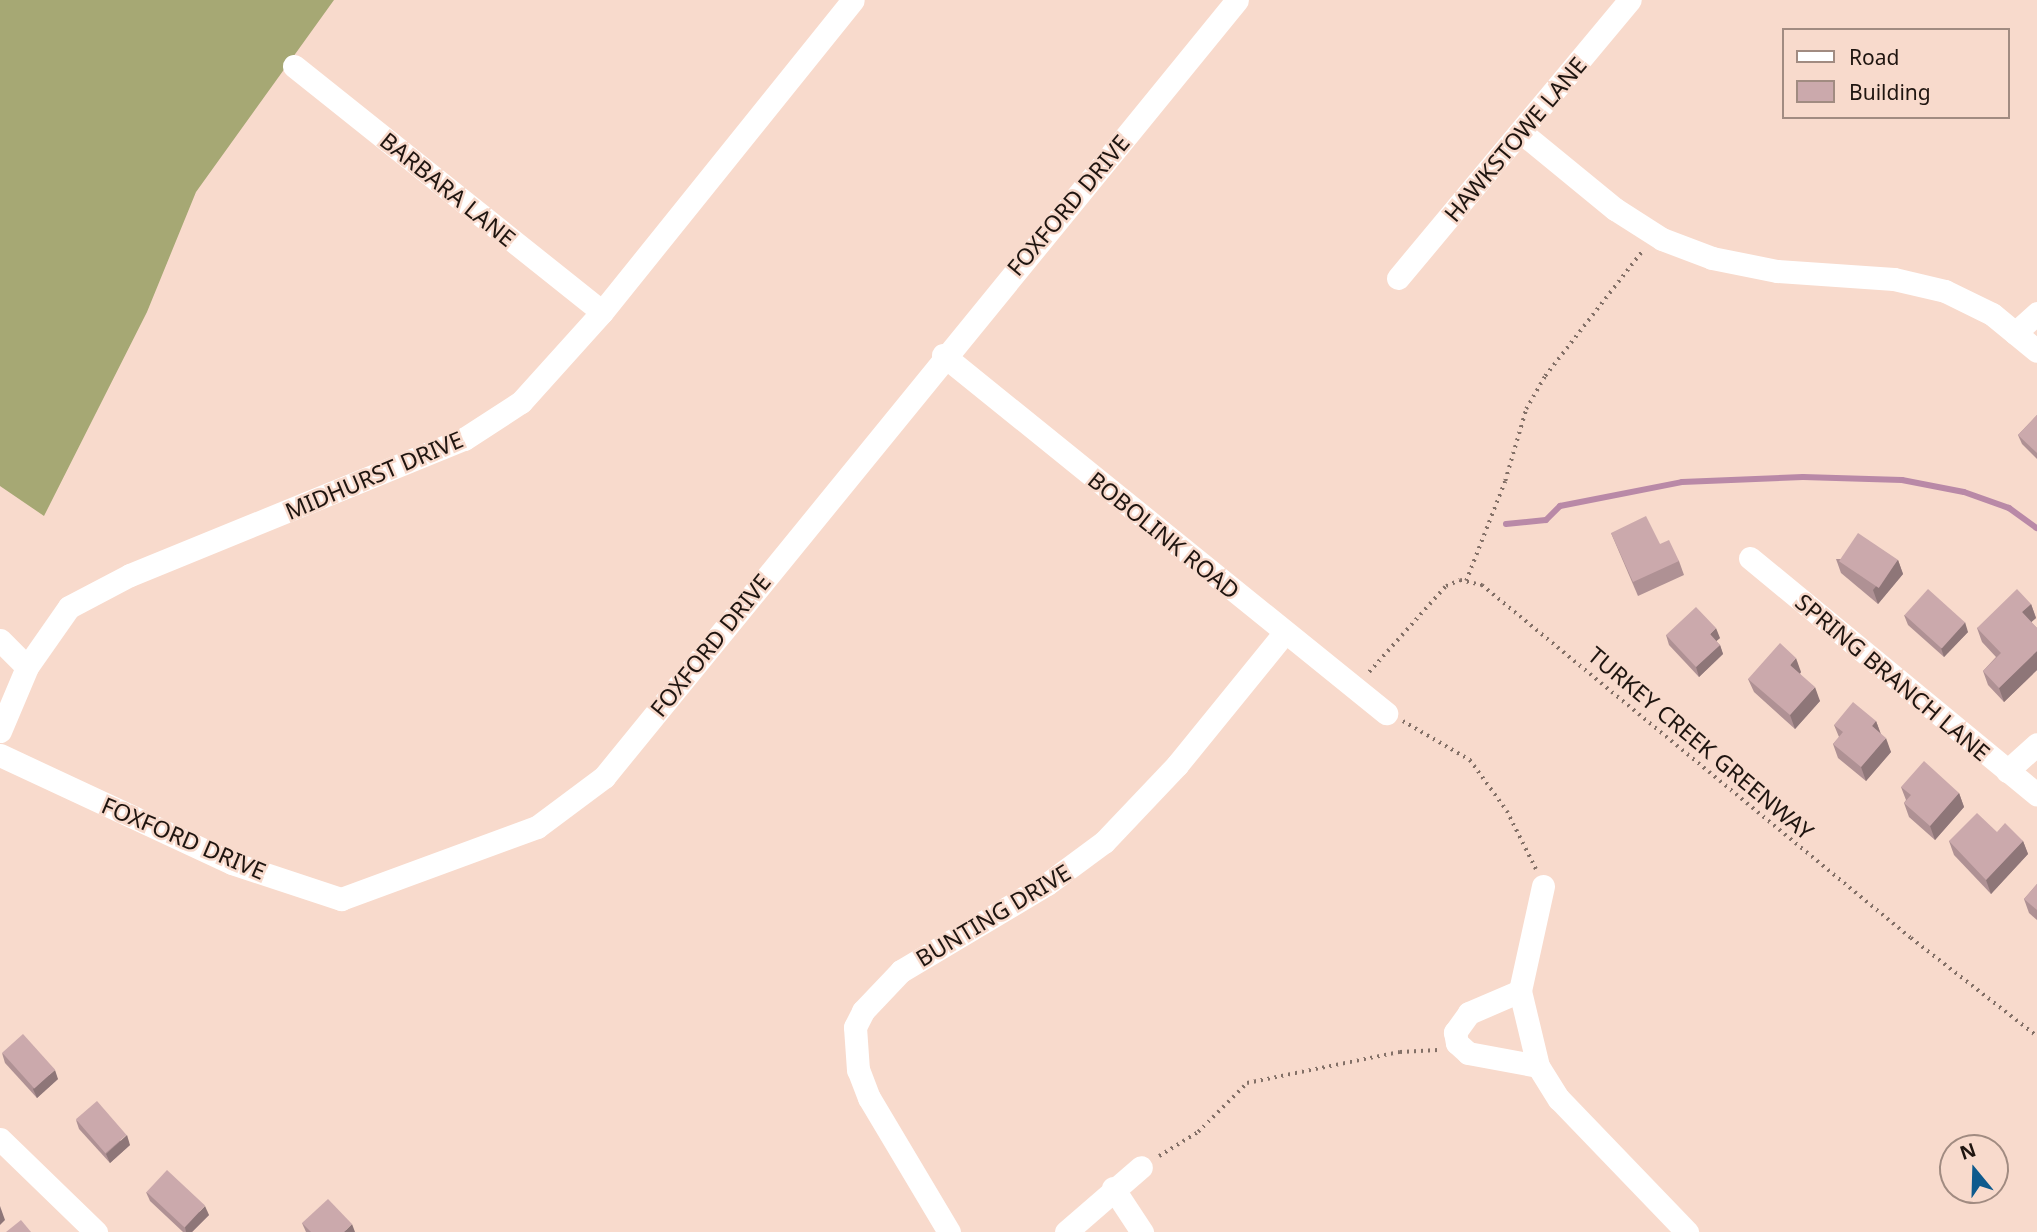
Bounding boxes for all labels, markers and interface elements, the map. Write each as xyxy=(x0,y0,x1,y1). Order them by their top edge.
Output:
legend xyxy=(1782,28,2009,119)
text: Road xyxy=(1849,43,1899,71)
street label: HAWKSTOWE LANE xyxy=(1438,51,1592,227)
text: Building xyxy=(1849,78,1931,106)
street label: BARBARA LANE xyxy=(375,126,521,252)
street label: FOXFORD DRIVE xyxy=(1001,129,1135,281)
street label: MIDHURST DRIVE xyxy=(281,425,467,525)
street label: BOBOLINK ROAD xyxy=(1083,466,1245,604)
street label: FOXFORD DRIVE xyxy=(644,568,776,722)
street label: SPRING BRANCH LANE xyxy=(1790,588,1996,766)
street label: TURKEY CREEK GREENWAY xyxy=(1583,641,1819,845)
street label: FOXFORD DRIVE xyxy=(98,791,270,885)
street label: BUNTING DRIVE xyxy=(911,858,1075,972)
north arrow xyxy=(1939,1134,2009,1204)
text: N xyxy=(1956,1136,1979,1166)

